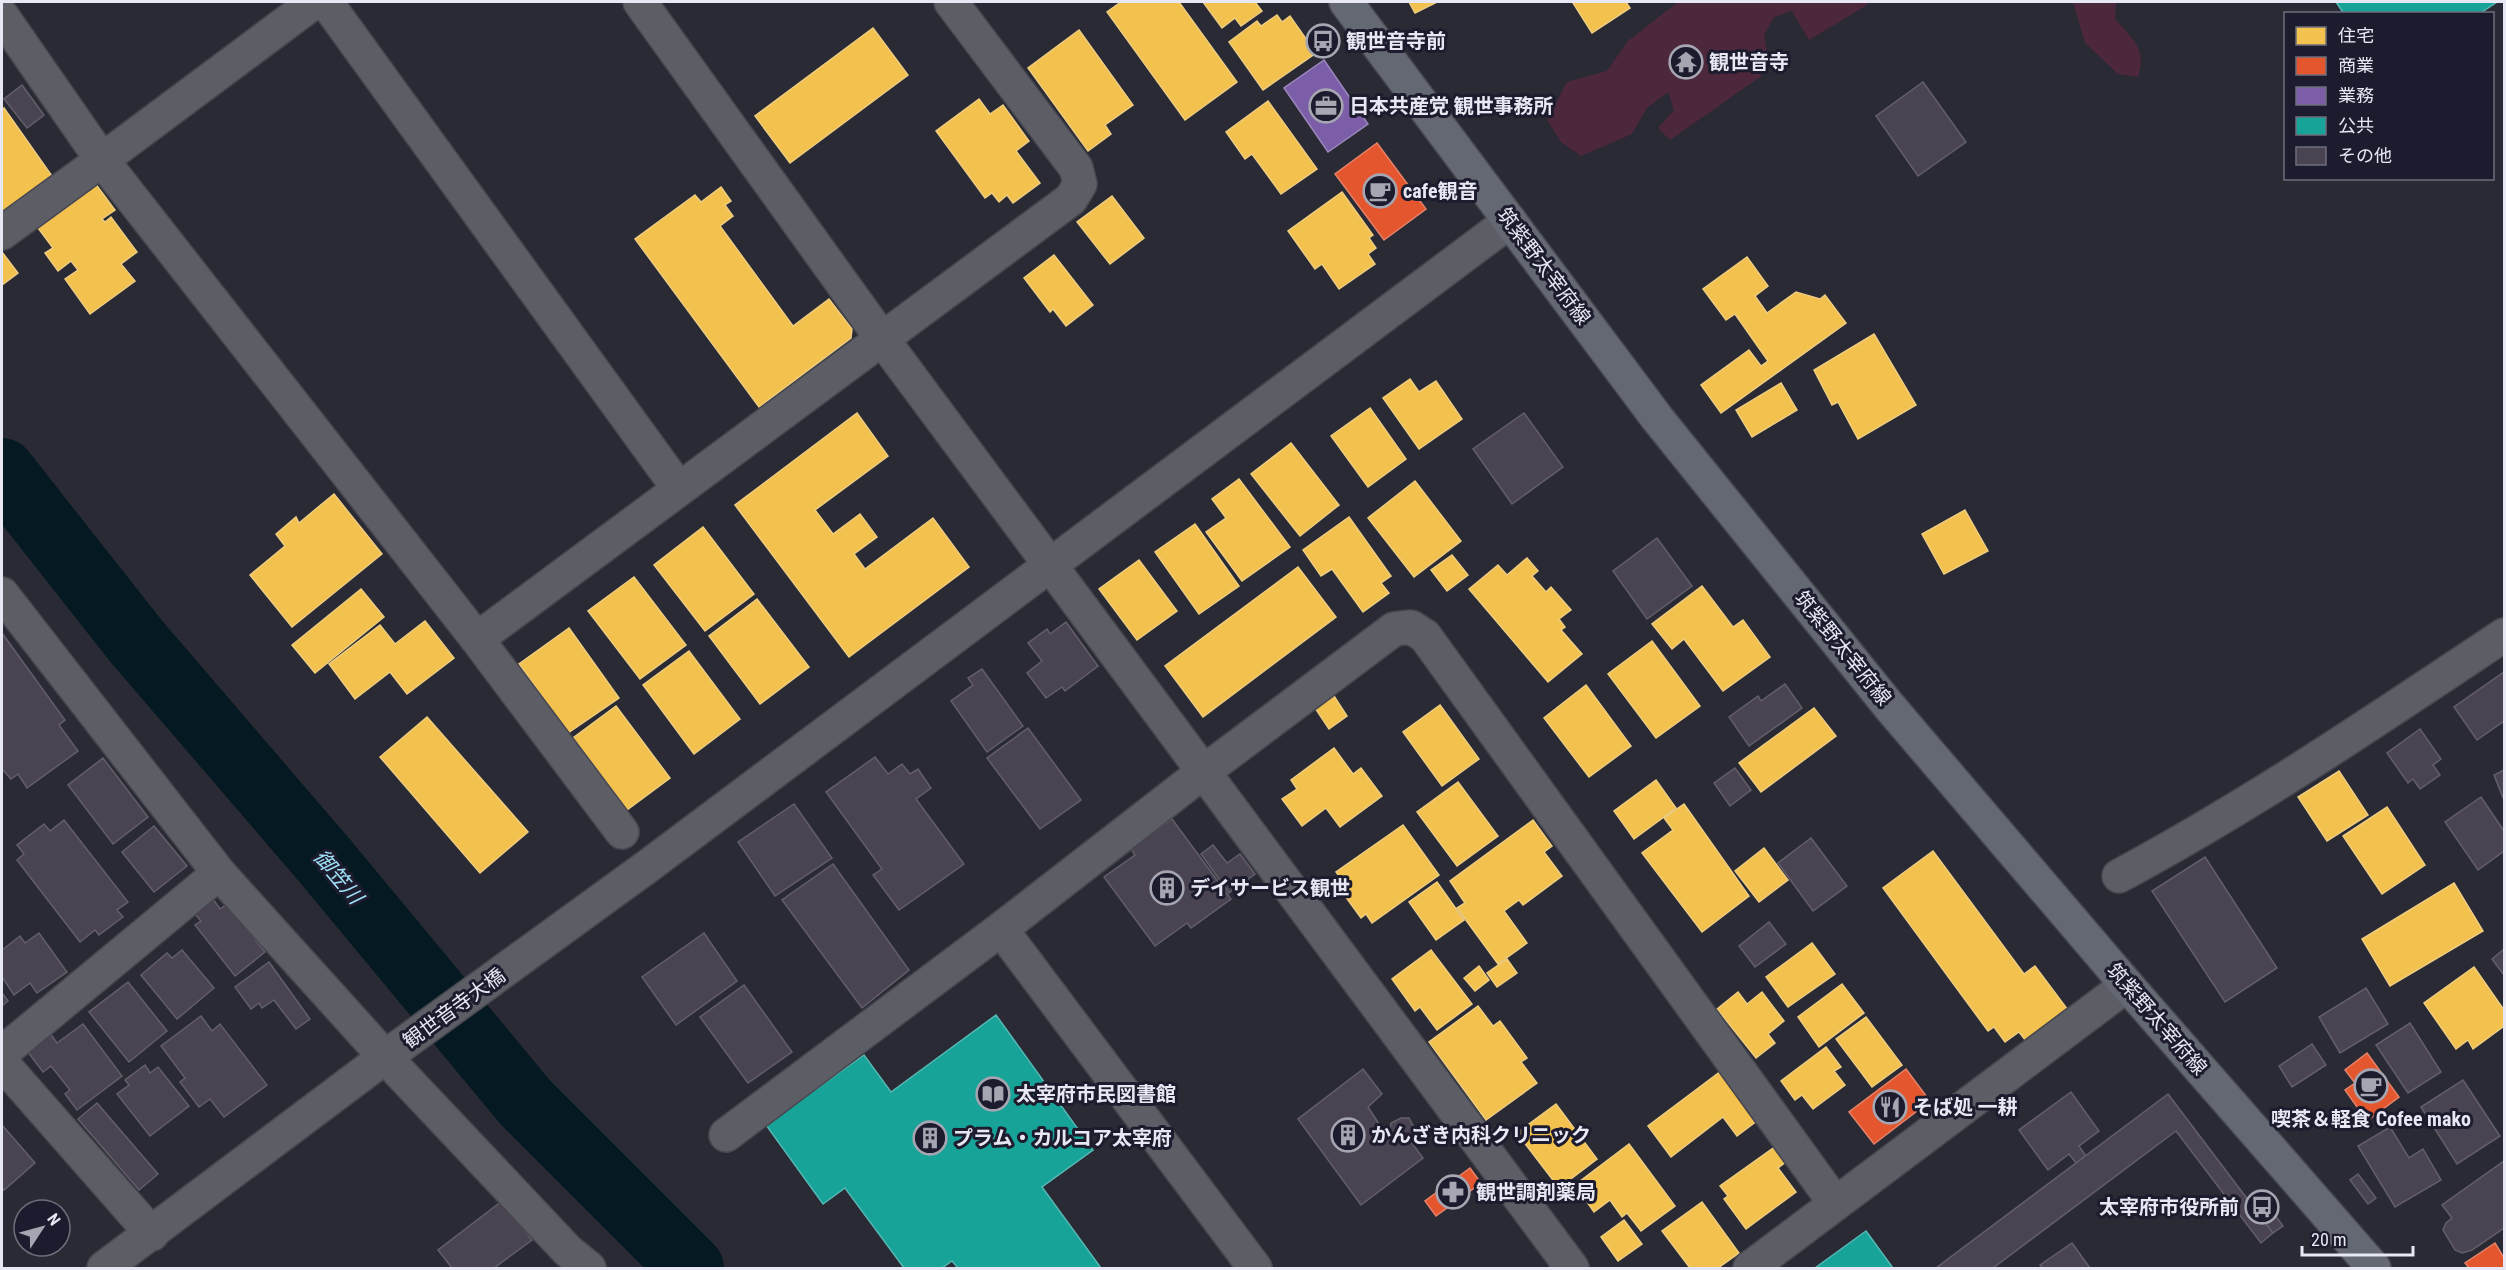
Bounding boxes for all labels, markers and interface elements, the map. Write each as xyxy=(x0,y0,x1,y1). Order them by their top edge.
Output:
legend xyxy=(2284,12,2494,180)
bus stop icon: 観世音寺前 xyxy=(1305,23,1341,59)
text: 住宅 xyxy=(2338,25,2374,46)
place label: 観世音寺前 xyxy=(1346,29,1446,53)
temple icon: 観世音寺 xyxy=(1668,44,1704,80)
place label: 観世音寺 xyxy=(1709,50,1789,74)
text: 商業 xyxy=(2338,55,2374,76)
text: 業務 xyxy=(2338,85,2374,106)
office icon: 日本共産党 観世事務所 xyxy=(1308,88,1344,124)
place label: 日本共産党 観世事務所 xyxy=(1349,94,1554,118)
text: 公共 xyxy=(2338,115,2374,136)
text: その他 xyxy=(2338,145,2392,166)
cafe icon: cafe観音 xyxy=(1362,173,1398,209)
place label: cafe観音 xyxy=(1403,179,1478,203)
street label: 筑紫野太宰府線 xyxy=(1492,203,1596,329)
street label: 筑紫野太宰府線 xyxy=(1790,586,1896,710)
water label: 御笠川 xyxy=(309,845,369,910)
building icon: デイサービス観世 xyxy=(1149,870,1185,906)
place label: デイサービス観世 xyxy=(1190,876,1350,900)
street label: 筑紫野太宰府線 xyxy=(2102,958,2212,1080)
street label: 観世音寺大橋 xyxy=(398,963,510,1053)
cafe icon: 喫茶＆軽食 Cofee mako xyxy=(2353,1068,2389,1104)
library icon: 太宰府市民図書館 xyxy=(975,1076,1011,1112)
place label: 太宰府市民図書館 xyxy=(1016,1082,1176,1106)
restaurant icon: そば処 一耕 xyxy=(1872,1089,1908,1125)
place label: そば処 一耕 xyxy=(1913,1095,2018,1119)
place label: 喫茶＆軽食 Cofee mako xyxy=(2271,1107,2471,1131)
building icon: かんざき内科クリニック xyxy=(1330,1117,1366,1153)
building icon: プラム・カルコア太宰府 xyxy=(912,1120,948,1156)
place label: かんざき内科クリニック xyxy=(1371,1123,1591,1147)
place label: プラム・カルコア太宰府 xyxy=(953,1126,1172,1150)
pharmacy icon: 観世調剤薬局 xyxy=(1435,1174,1471,1210)
place label: 観世調剤薬局 xyxy=(1476,1180,1596,1204)
bus stop icon: 太宰府市役所前 xyxy=(2244,1189,2280,1225)
place label: 太宰府市役所前 xyxy=(2099,1195,2239,1219)
north arrow xyxy=(12,1198,72,1258)
text: N xyxy=(43,1210,64,1229)
scale bar xyxy=(2302,1219,2413,1257)
text: 20 m xyxy=(2311,1229,2346,1250)

